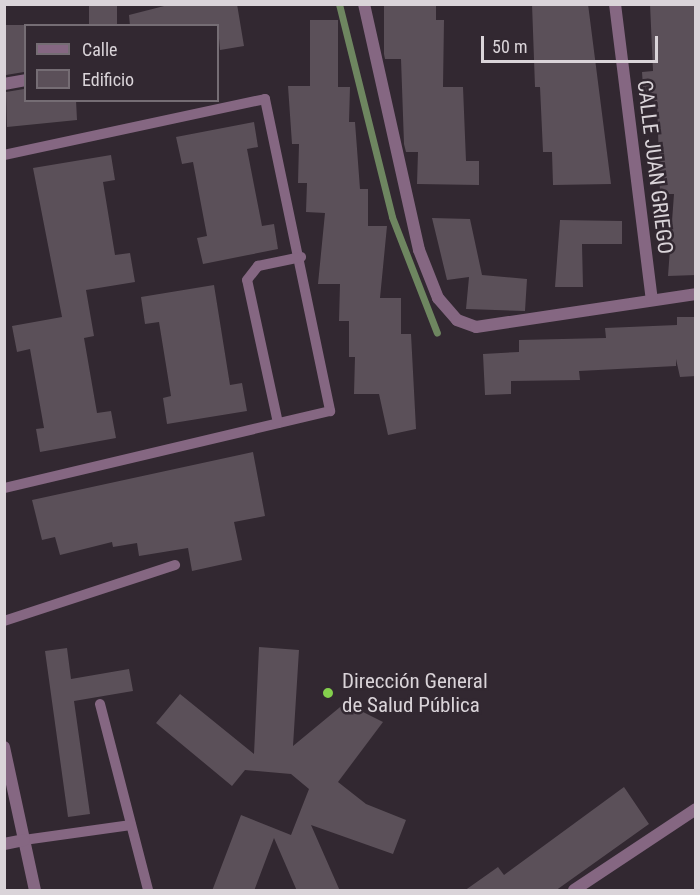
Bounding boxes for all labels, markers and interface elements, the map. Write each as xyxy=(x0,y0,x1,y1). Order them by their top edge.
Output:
legend xyxy=(24,24,219,102)
scale bar xyxy=(484,24,661,62)
text: 50 m xyxy=(492,36,527,57)
text: Calle xyxy=(82,39,118,60)
text: Edificio xyxy=(82,69,134,90)
street label: CALLE JUAN GRIEGO xyxy=(632,79,678,255)
place label: Dirección General de Salud Pública xyxy=(342,668,488,718)
marker: Dirección General de Salud Pública xyxy=(319,684,337,702)

